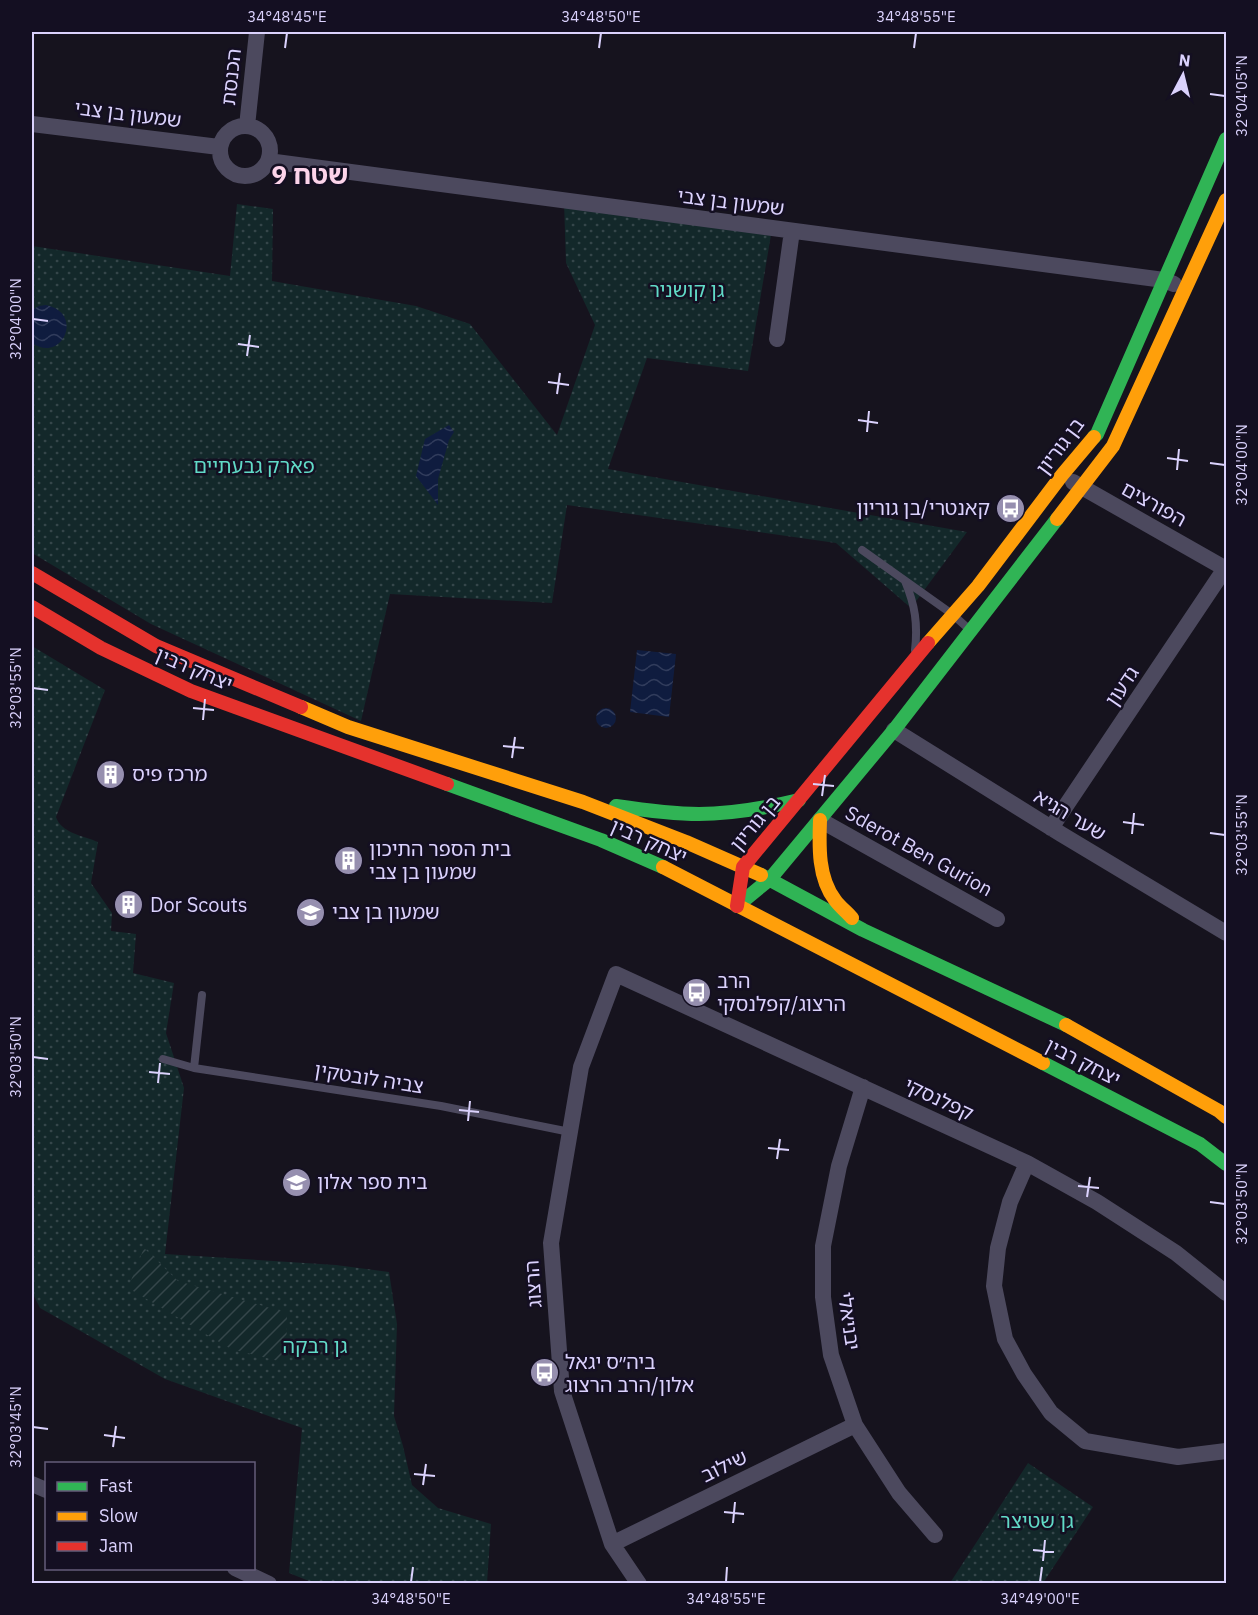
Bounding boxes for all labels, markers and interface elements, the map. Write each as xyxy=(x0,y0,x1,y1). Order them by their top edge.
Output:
text: 34°48'45"E xyxy=(247,7,327,26)
text: 34°48'50"E xyxy=(561,7,641,26)
text: 34°48'55"E xyxy=(876,7,956,26)
north arrow xyxy=(1153,45,1213,105)
street label: הכנסת xyxy=(214,47,247,107)
text: N xyxy=(1178,49,1192,71)
text: 32°04'05"N xyxy=(1232,55,1251,137)
street label: שמעון בן צבי xyxy=(73,94,183,133)
district label: שטח 9 xyxy=(271,157,349,191)
street label: שמעון בן צבי xyxy=(676,182,786,221)
park label: גן קושניר xyxy=(649,276,725,303)
text: 32°04'00"N xyxy=(6,278,25,360)
street label: בן גוריון xyxy=(1029,412,1090,480)
text: 32°04'00"N xyxy=(1232,424,1251,506)
park label: פארק גבעתיים xyxy=(193,452,315,479)
street label: הפורצים xyxy=(1117,475,1192,532)
bus stop icon: קאנטרי/בן גוריון xyxy=(995,492,1027,524)
place label: קאנטרי/בן גוריון xyxy=(856,494,990,521)
street label: יצחק רבין xyxy=(152,640,237,697)
text: 32°03'55"N xyxy=(6,647,25,729)
street label: גדעון xyxy=(1098,660,1145,711)
building icon: מרכז פיס xyxy=(95,758,127,790)
place label: מרכז פיס xyxy=(132,760,208,787)
street label: שער הגיא xyxy=(1029,783,1111,847)
street label: בן גוריון xyxy=(723,789,786,856)
text: 32°03'55"N xyxy=(1232,794,1251,876)
street label: Sderot Ben Gurion xyxy=(841,799,998,902)
street label: יצחק רבין xyxy=(607,812,692,869)
place label: בית הספר התיכון שמעון בן צבי xyxy=(369,835,511,885)
building icon: בית הספר התיכון שמעון בן צבי xyxy=(332,844,364,876)
building icon: Dor Scouts xyxy=(113,889,145,921)
place label: Dor Scouts xyxy=(150,891,248,918)
school or university icon: שמעון בן צבי xyxy=(295,896,327,928)
place label: שמעון בן צבי xyxy=(332,898,440,925)
place label: הרב הרצוג/קפלנסקי xyxy=(717,967,846,1017)
bus stop icon: הרב הרצוג/קפלנסקי xyxy=(680,976,712,1008)
text: 32°03'50"N xyxy=(6,1016,25,1098)
street label: יצחק רבין xyxy=(1041,1031,1125,1092)
street label: צביה לובטקין xyxy=(313,1056,425,1099)
street label: קפלנסקי xyxy=(900,1071,978,1126)
text: 32°03'50"N xyxy=(1232,1163,1251,1245)
school or university icon: בית ספר אלון xyxy=(280,1166,312,1198)
place label: בית ספר אלון xyxy=(317,1168,428,1195)
street label: הרצוג xyxy=(517,1259,548,1309)
street label: יבניאלי xyxy=(832,1290,867,1352)
park label: גן רבקה xyxy=(283,1332,348,1359)
place label: ביה״ס יגאל אלון/הרב הרצוג xyxy=(565,1348,694,1398)
bus stop icon: ביה״ס יגאל אלון/הרב הרצוג xyxy=(528,1357,560,1389)
text: 32°03'45"N xyxy=(6,1386,25,1468)
street label: שילוב xyxy=(696,1443,751,1488)
legend xyxy=(45,1462,255,1570)
text: Fast xyxy=(99,1474,133,1497)
text: Slow xyxy=(99,1504,138,1527)
park label: גן שטיצר xyxy=(1000,1507,1074,1534)
text: Jam xyxy=(99,1534,134,1557)
text: 34°48'50"E xyxy=(371,1589,451,1608)
text: 34°48'55"E xyxy=(686,1589,766,1608)
text: 34°49'00"E xyxy=(1000,1589,1080,1608)

